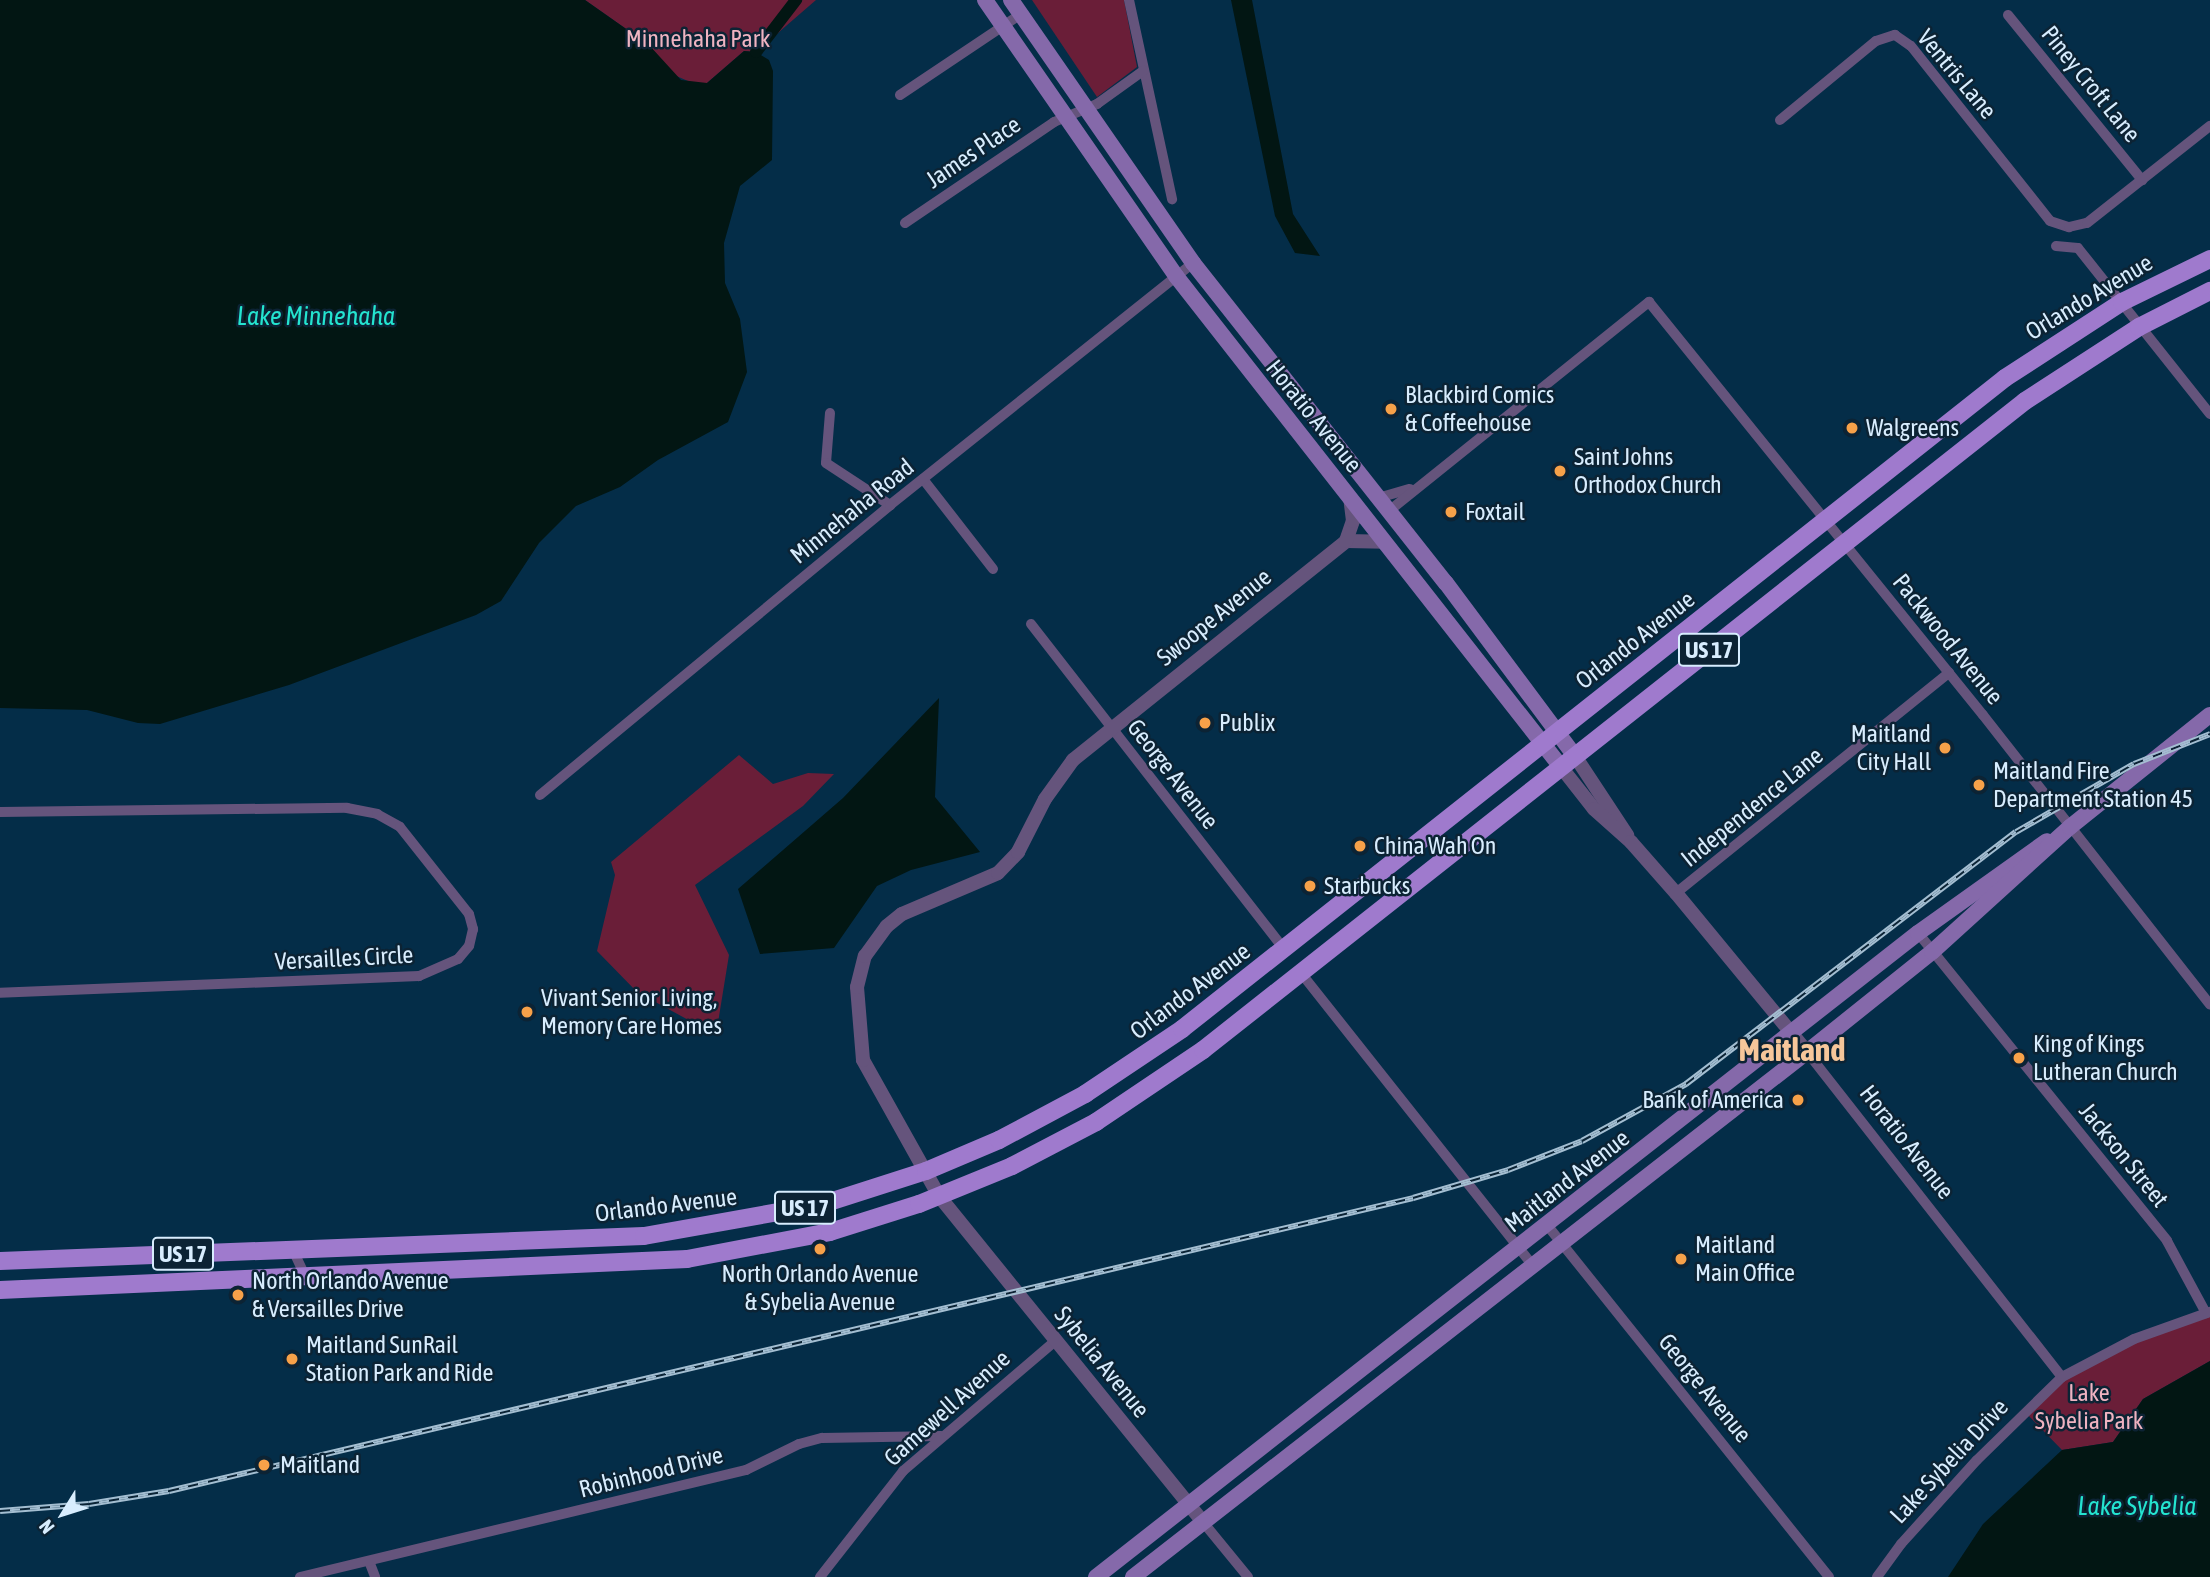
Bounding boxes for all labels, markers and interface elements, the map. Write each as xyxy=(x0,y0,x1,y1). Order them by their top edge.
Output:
street label: Piney Croft Lane xyxy=(2035,20,2147,148)
street label: Ventris Lane xyxy=(1911,23,2003,125)
park label: Minnehaha Park xyxy=(626,25,770,53)
street label: James Place xyxy=(920,110,1026,194)
street label: Orlando Avenue xyxy=(2020,248,2158,346)
water label: Lake Minnehaha xyxy=(237,301,395,333)
street label: Horatio Avenue xyxy=(1260,354,1368,478)
place label: Blackbird Comics & Coffeehouse xyxy=(1405,381,1554,437)
marker: Blackbird Comics & Coffeehouse xyxy=(1383,401,1399,417)
place label: Walgreens xyxy=(1866,414,1959,442)
marker: Walgreens xyxy=(1844,420,1860,436)
place label: Saint Johns Orthodox Church xyxy=(1574,443,1722,499)
street label: Minnehaha Road xyxy=(784,452,920,570)
marker: Saint Johns Orthodox Church xyxy=(1552,463,1568,479)
place label: Foxtail xyxy=(1465,498,1525,526)
marker: Foxtail xyxy=(1443,504,1459,520)
street label: Swoope Avenue xyxy=(1151,562,1277,672)
street label: Packwood Avenue xyxy=(1887,568,2009,710)
street label: Orlando Avenue xyxy=(1570,585,1700,695)
road number: US 17 xyxy=(1678,630,1740,670)
place label: Publix xyxy=(1219,709,1275,737)
street label: George Avenue xyxy=(1121,713,1225,835)
marker: Publix xyxy=(1197,715,1213,731)
place label: Maitland City Hall xyxy=(1851,720,1931,776)
marker: Maitland City Hall xyxy=(1937,740,1953,756)
street label: Independence Lane xyxy=(1675,741,1829,873)
place label: Maitland Fire Department Station 45 xyxy=(1993,757,2193,813)
marker: Maitland Fire Department Station 45 xyxy=(1971,777,1987,793)
place label: China Wah On xyxy=(1374,832,1496,860)
marker: China Wah On xyxy=(1352,838,1368,854)
place label: Starbucks xyxy=(1324,872,1410,900)
marker: Starbucks xyxy=(1302,878,1318,894)
street label: Orlando Avenue xyxy=(1124,937,1256,1045)
street label: Versailles Circle xyxy=(274,940,414,976)
place label: Vivant Senior Living, Memory Care Homes xyxy=(541,984,722,1040)
marker: Vivant Senior Living, Memory Care Homes xyxy=(519,1004,535,1020)
place label: King of Kings Lutheran Church xyxy=(2033,1030,2178,1086)
district label: Maitland xyxy=(1739,1031,1845,1069)
marker: King of Kings Lutheran Church xyxy=(2011,1050,2027,1066)
street label: Horatio Avenue xyxy=(1854,1079,1960,1205)
place label: Bank of America xyxy=(1642,1086,1784,1114)
marker: Bank of America xyxy=(1790,1092,1806,1108)
street label: Jackson Street xyxy=(2073,1097,2175,1213)
street label: Maitland Avenue xyxy=(1499,1124,1635,1238)
street label: Orlando Avenue xyxy=(593,1182,739,1228)
road number: US 17 xyxy=(774,1189,836,1228)
place label: Maitland Main Office xyxy=(1695,1231,1795,1287)
road number: US 17 xyxy=(152,1234,214,1274)
marker: North Orlando Avenue & Sybelia Avenue xyxy=(812,1241,828,1257)
marker: Maitland Main Office xyxy=(1673,1251,1689,1267)
place label: North Orlando Avenue & Sybelia Avenue xyxy=(722,1260,918,1316)
place label: North Orlando Avenue & Versailles Drive xyxy=(252,1267,449,1323)
marker: North Orlando Avenue & Versailles Drive xyxy=(230,1287,246,1303)
street label: Sybelia Avenue xyxy=(1048,1301,1156,1423)
street label: George Avenue xyxy=(1652,1328,1758,1448)
place label: Maitland SunRail Station Park and Ride xyxy=(306,1331,493,1387)
street label: Gamewell Avenue xyxy=(878,1344,1016,1472)
marker: Maitland SunRail Station Park and Ride xyxy=(284,1351,300,1367)
park label: Lake Sybelia Park xyxy=(2035,1379,2143,1435)
street label: Lake Sybelia Drive xyxy=(1884,1393,2014,1529)
street label: Robinhood Drive xyxy=(576,1440,726,1504)
place label: Maitland xyxy=(280,1451,360,1479)
marker: Maitland xyxy=(254,1455,274,1475)
north arrow xyxy=(28,1479,98,1549)
water label: Lake Sybelia xyxy=(2078,1491,2196,1523)
text: N xyxy=(34,1516,59,1538)

